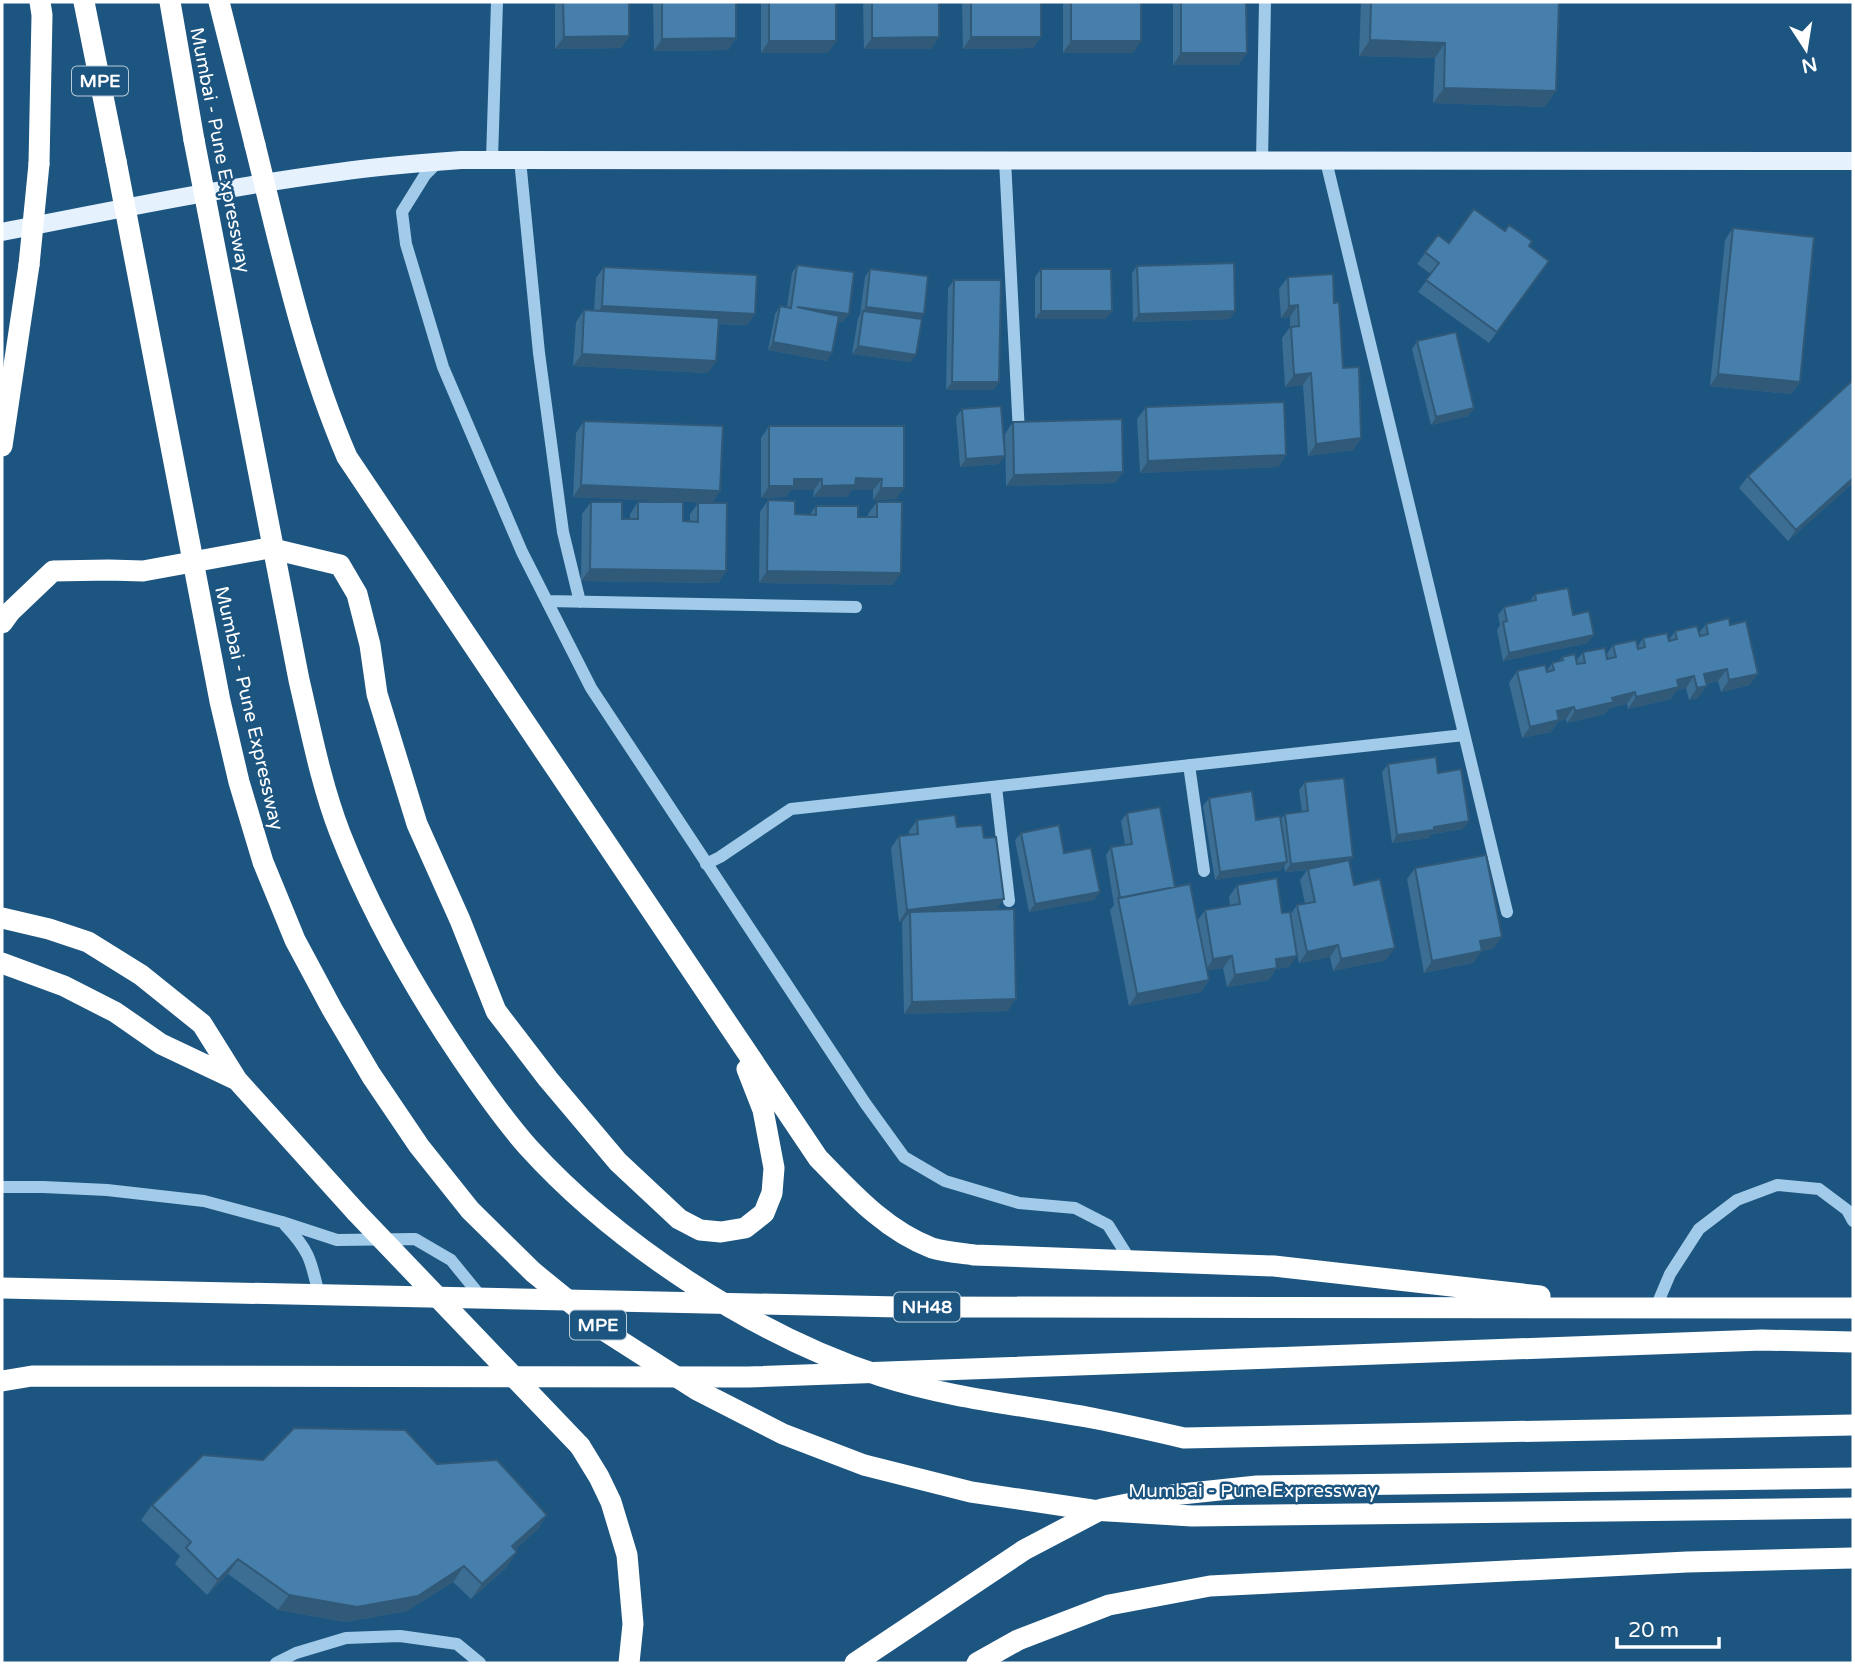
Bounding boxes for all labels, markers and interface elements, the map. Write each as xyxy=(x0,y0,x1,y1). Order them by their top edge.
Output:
north arrow xyxy=(1771,14,1841,84)
street label: Mumbai - Pune Expressway xyxy=(185,26,255,275)
text: N xyxy=(1800,52,1819,77)
road number: MPE xyxy=(72,66,128,96)
street label: Mumbai - Pune Expressway xyxy=(210,584,288,832)
road number: NH48 xyxy=(894,1292,960,1322)
road number: MPE xyxy=(570,1310,626,1340)
street label: Mumbai - Pune Expressway xyxy=(1128,1480,1378,1502)
scale bar xyxy=(1617,1606,1718,1650)
text: 20 m xyxy=(1628,1618,1679,1643)

